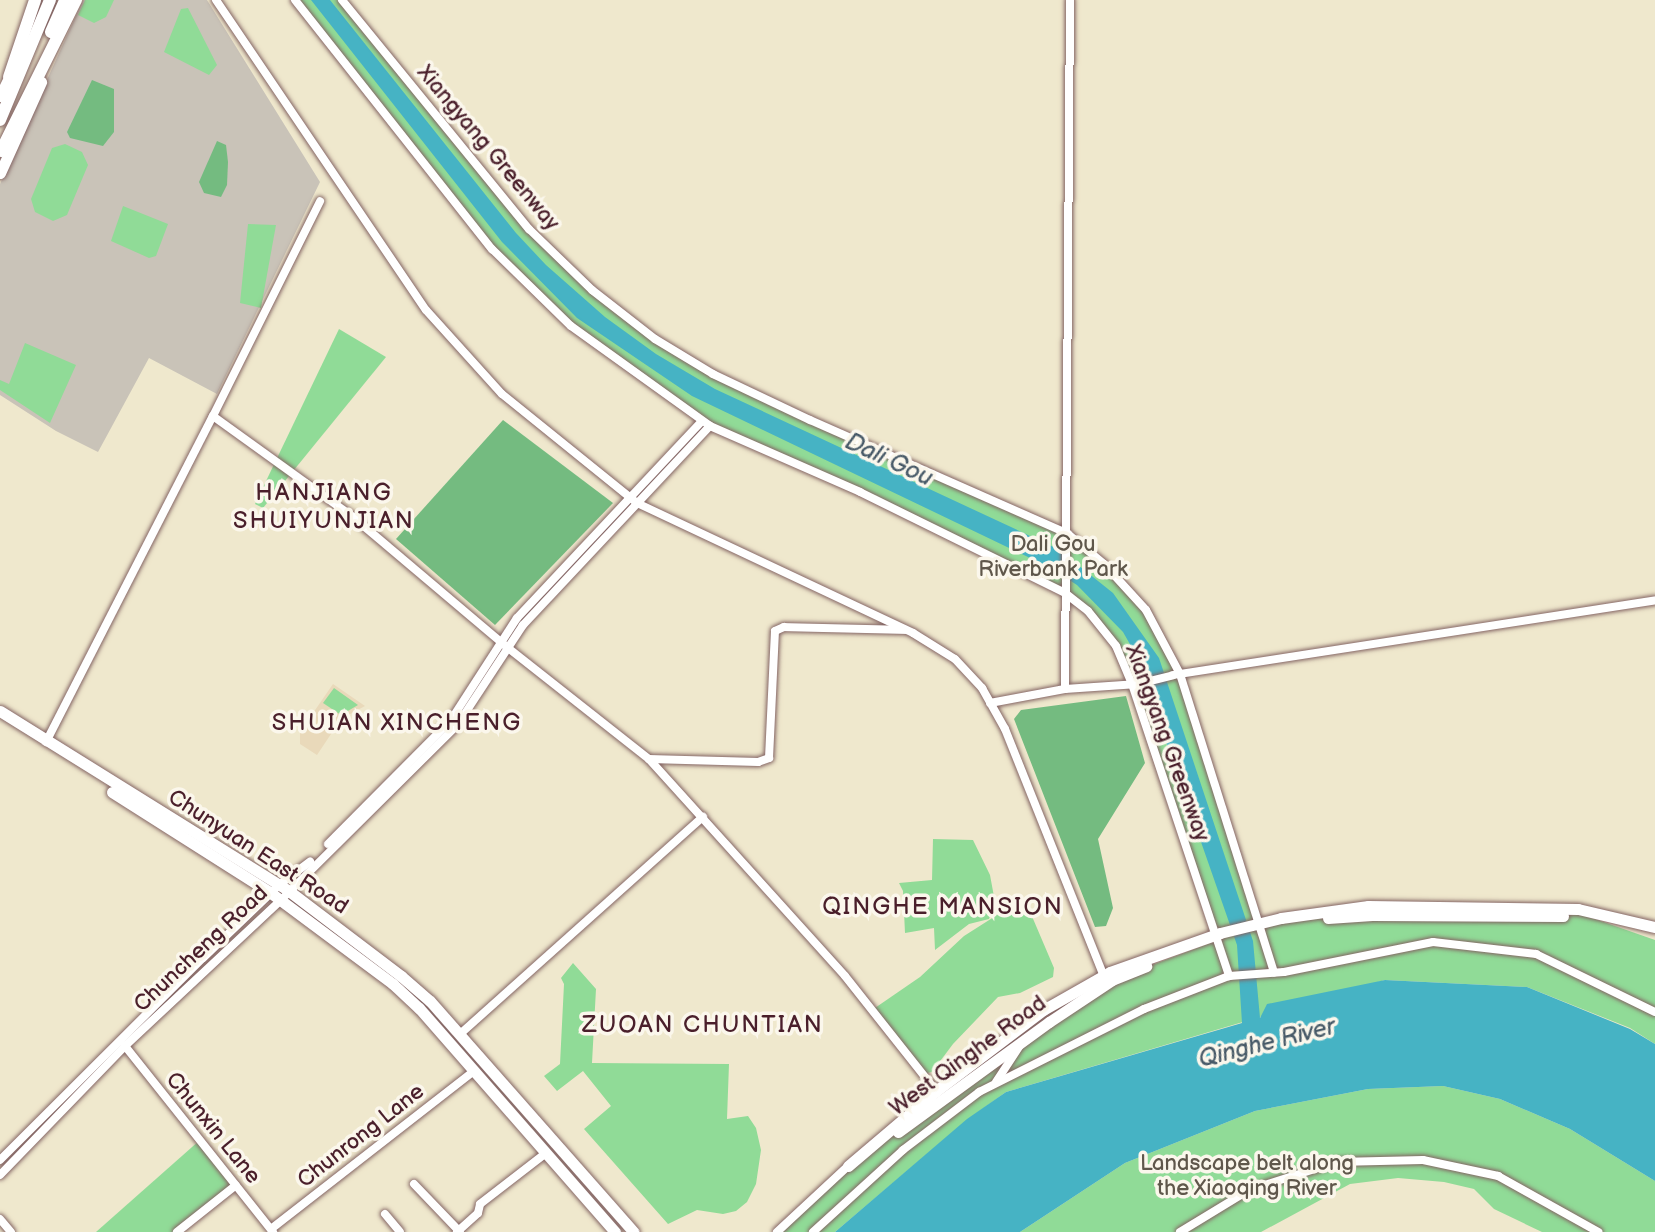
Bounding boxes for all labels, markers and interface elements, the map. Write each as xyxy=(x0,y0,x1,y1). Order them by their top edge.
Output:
street label: Xiangyang Greenway xyxy=(411,60,565,236)
water label: Dali Gou xyxy=(841,427,937,493)
district label: HANJIANG SHUIYUNJIAN xyxy=(233,479,415,535)
park label: Dali Gou Riverbank Park xyxy=(978,531,1128,582)
street label: Xiangyang Greenway xyxy=(1119,641,1215,845)
district label: SHUIAN XINCHENG xyxy=(271,709,523,737)
street label: Chunyuan East Road xyxy=(163,784,353,920)
street label: Chuncheng Road xyxy=(129,880,273,1018)
district label: QINGHE MANSION xyxy=(822,893,1064,921)
street label: West Qinghe Road xyxy=(885,990,1051,1122)
district label: ZUOAN CHUNTIAN xyxy=(582,1011,824,1039)
water label: Qinghe River xyxy=(1196,1012,1338,1074)
street label: Chunxin Lane xyxy=(160,1067,266,1189)
street label: Chunrong Lane xyxy=(292,1078,430,1194)
park label: Landscape belt along the Xiaoqing River xyxy=(1140,1150,1354,1202)

